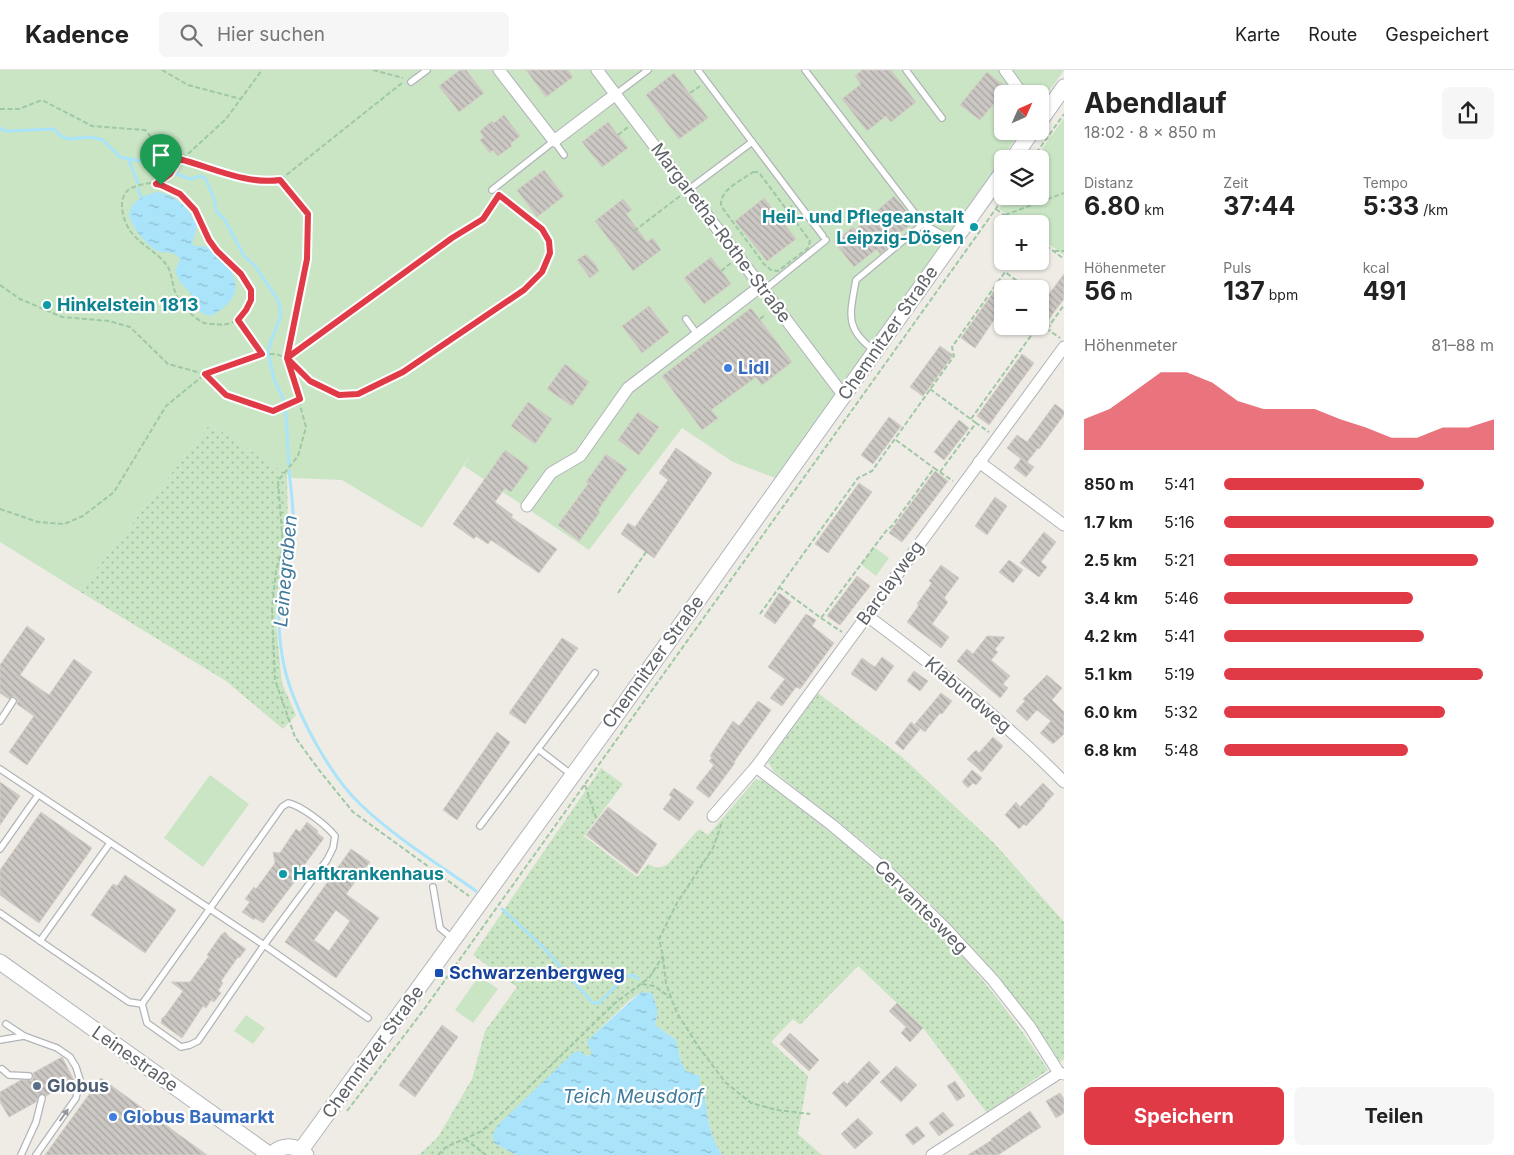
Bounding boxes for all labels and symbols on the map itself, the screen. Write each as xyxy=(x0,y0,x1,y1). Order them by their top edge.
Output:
north arrow xyxy=(994,85,1049,140)
pin xyxy=(140,134,182,185)
street label: Margaretha-Rothe-Straße xyxy=(647,139,796,327)
place label: Heil- und Pflegeanstalt Leipzig-Dösen xyxy=(762,206,964,248)
marker: Heil- und Pflegeanstalt Leipzig-Dösen xyxy=(968,221,980,233)
street label: Chemnitzer Straße xyxy=(833,262,942,404)
place label: Hinkelstein 1813 xyxy=(57,294,199,315)
marker: Hinkelstein 1813 xyxy=(41,299,53,311)
place label: Lidl xyxy=(738,357,769,378)
marker: Lidl xyxy=(722,362,734,374)
water label: Leinegraben xyxy=(269,514,302,628)
street label: Barclayweg xyxy=(852,537,927,629)
street label: Chemnitzer Straße xyxy=(597,591,708,732)
street label: Klabundweg xyxy=(921,653,1016,737)
street label: Cervantesweg xyxy=(870,856,972,958)
place label: Haftkrankenhaus xyxy=(293,863,444,884)
marker: Haftkrankenhaus xyxy=(277,868,289,880)
place label: Schwarzenbergweg xyxy=(449,962,625,983)
marker: Schwarzenbergweg xyxy=(433,967,445,979)
street label: Chemnitzer Straße xyxy=(317,981,428,1122)
street label: Leinestraße xyxy=(88,1021,182,1096)
place label: Globus xyxy=(47,1075,109,1096)
marker: Globus xyxy=(31,1080,43,1092)
water label: Teich Meusdorf xyxy=(563,1085,705,1108)
place label: Globus Baumarkt xyxy=(123,1106,275,1127)
one-way arrow xyxy=(59,1108,69,1122)
marker: Globus Baumarkt xyxy=(107,1111,119,1123)

